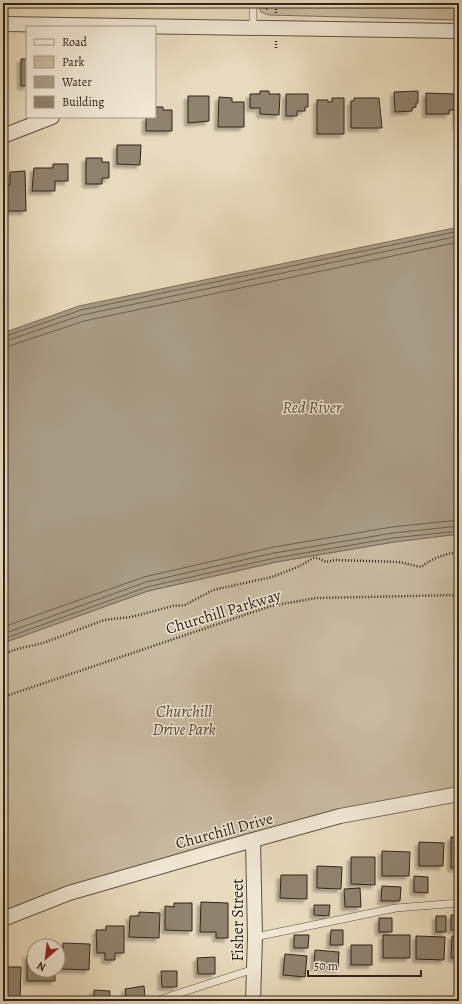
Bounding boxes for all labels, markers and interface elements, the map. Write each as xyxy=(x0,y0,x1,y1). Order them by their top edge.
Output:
legend xyxy=(26,26,156,118)
text: Road xyxy=(62,34,88,50)
text: Park xyxy=(62,54,85,70)
text: Water xyxy=(61,74,92,90)
text: Building xyxy=(62,94,104,110)
water label: Red River xyxy=(282,396,343,419)
street label: Churchill Parkway xyxy=(163,584,284,640)
park label: Churchill Drive Park xyxy=(152,701,216,741)
street label: Churchill Drive xyxy=(173,807,275,855)
street label: Fisher Street xyxy=(227,878,249,962)
north arrow xyxy=(26,938,66,978)
scale bar xyxy=(308,952,421,978)
text: N xyxy=(34,958,49,975)
text: 50 m xyxy=(314,958,338,974)

